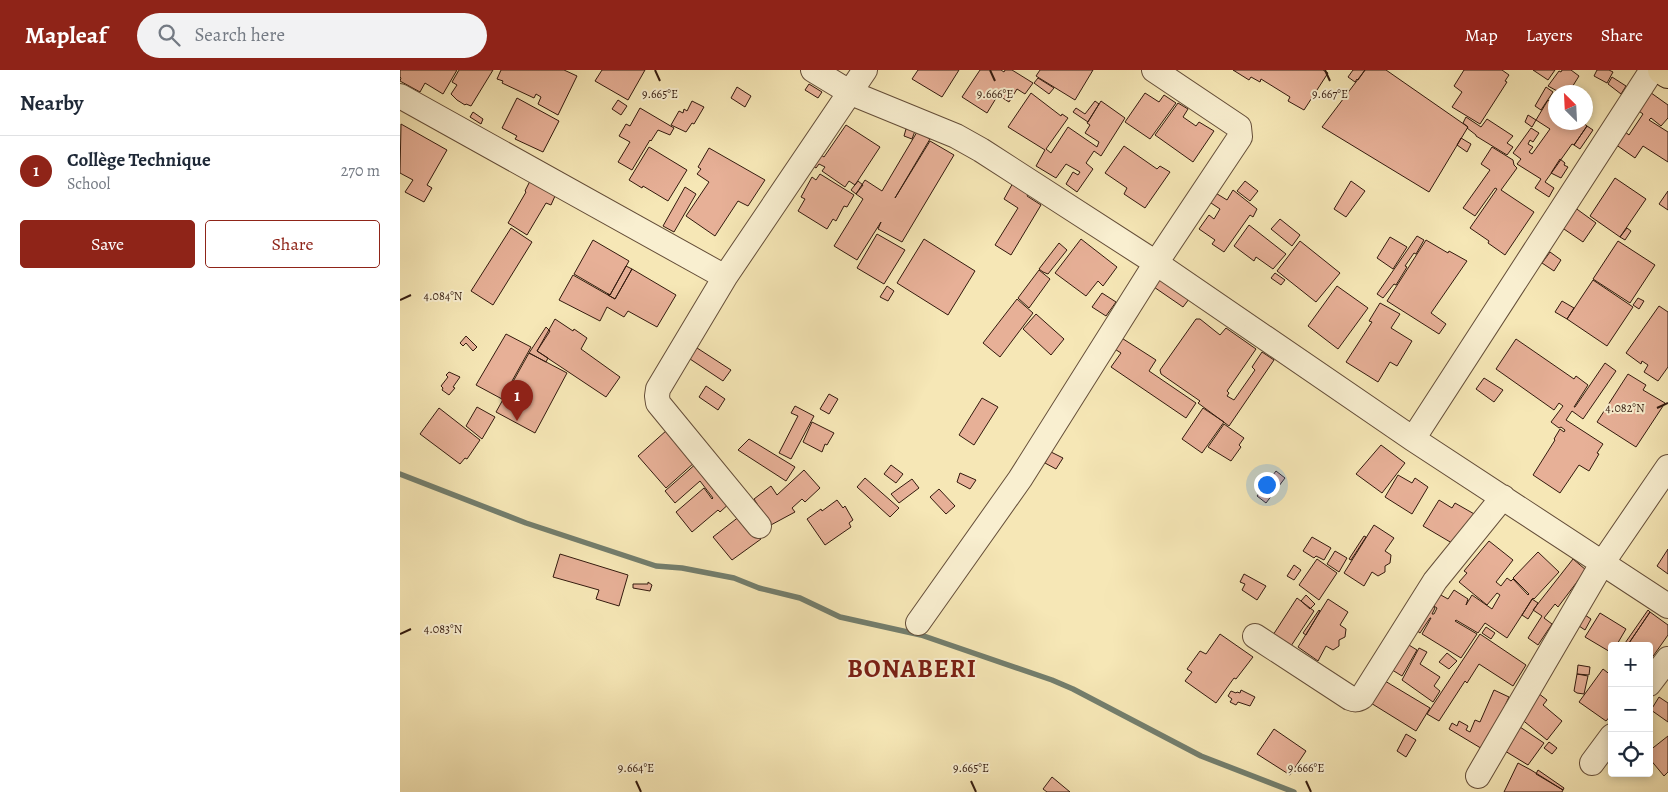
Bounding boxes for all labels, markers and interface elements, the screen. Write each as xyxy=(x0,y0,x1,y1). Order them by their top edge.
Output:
search box xyxy=(137,13,487,58)
text: Mapleaf xyxy=(25,19,107,51)
icon: search xyxy=(155,21,183,49)
text: Search here xyxy=(195,22,285,48)
text: Map xyxy=(1465,23,1498,47)
text: Layers xyxy=(1526,23,1573,47)
text: Share xyxy=(1601,23,1643,47)
north arrow xyxy=(1548,85,1593,130)
text: 9.665°E xyxy=(642,86,678,102)
text: 9.666°E xyxy=(977,86,1013,102)
text: 9.667°E xyxy=(1312,86,1348,102)
text: Nearby xyxy=(20,89,83,117)
text: Collège Technique xyxy=(67,147,211,173)
text: 1 xyxy=(33,160,39,182)
text: 270 m xyxy=(341,160,380,182)
text: School xyxy=(67,173,110,195)
button: Save xyxy=(20,220,195,268)
button: Share xyxy=(205,220,380,268)
text: 4.084°N xyxy=(423,288,463,304)
pin: 1 xyxy=(501,380,533,421)
text: 4.082°N xyxy=(1605,400,1645,416)
your location xyxy=(1254,472,1280,498)
text: 4.083°N xyxy=(424,621,463,637)
map controls xyxy=(1608,642,1653,777)
button: + xyxy=(1608,642,1653,687)
district label: BONABERI xyxy=(847,652,977,686)
button: − xyxy=(1608,687,1653,732)
button: locate xyxy=(1608,732,1653,777)
text: 9.664°E xyxy=(618,760,654,776)
text: 9.665°E xyxy=(953,760,989,776)
text: 9.666°E xyxy=(1288,760,1324,776)

